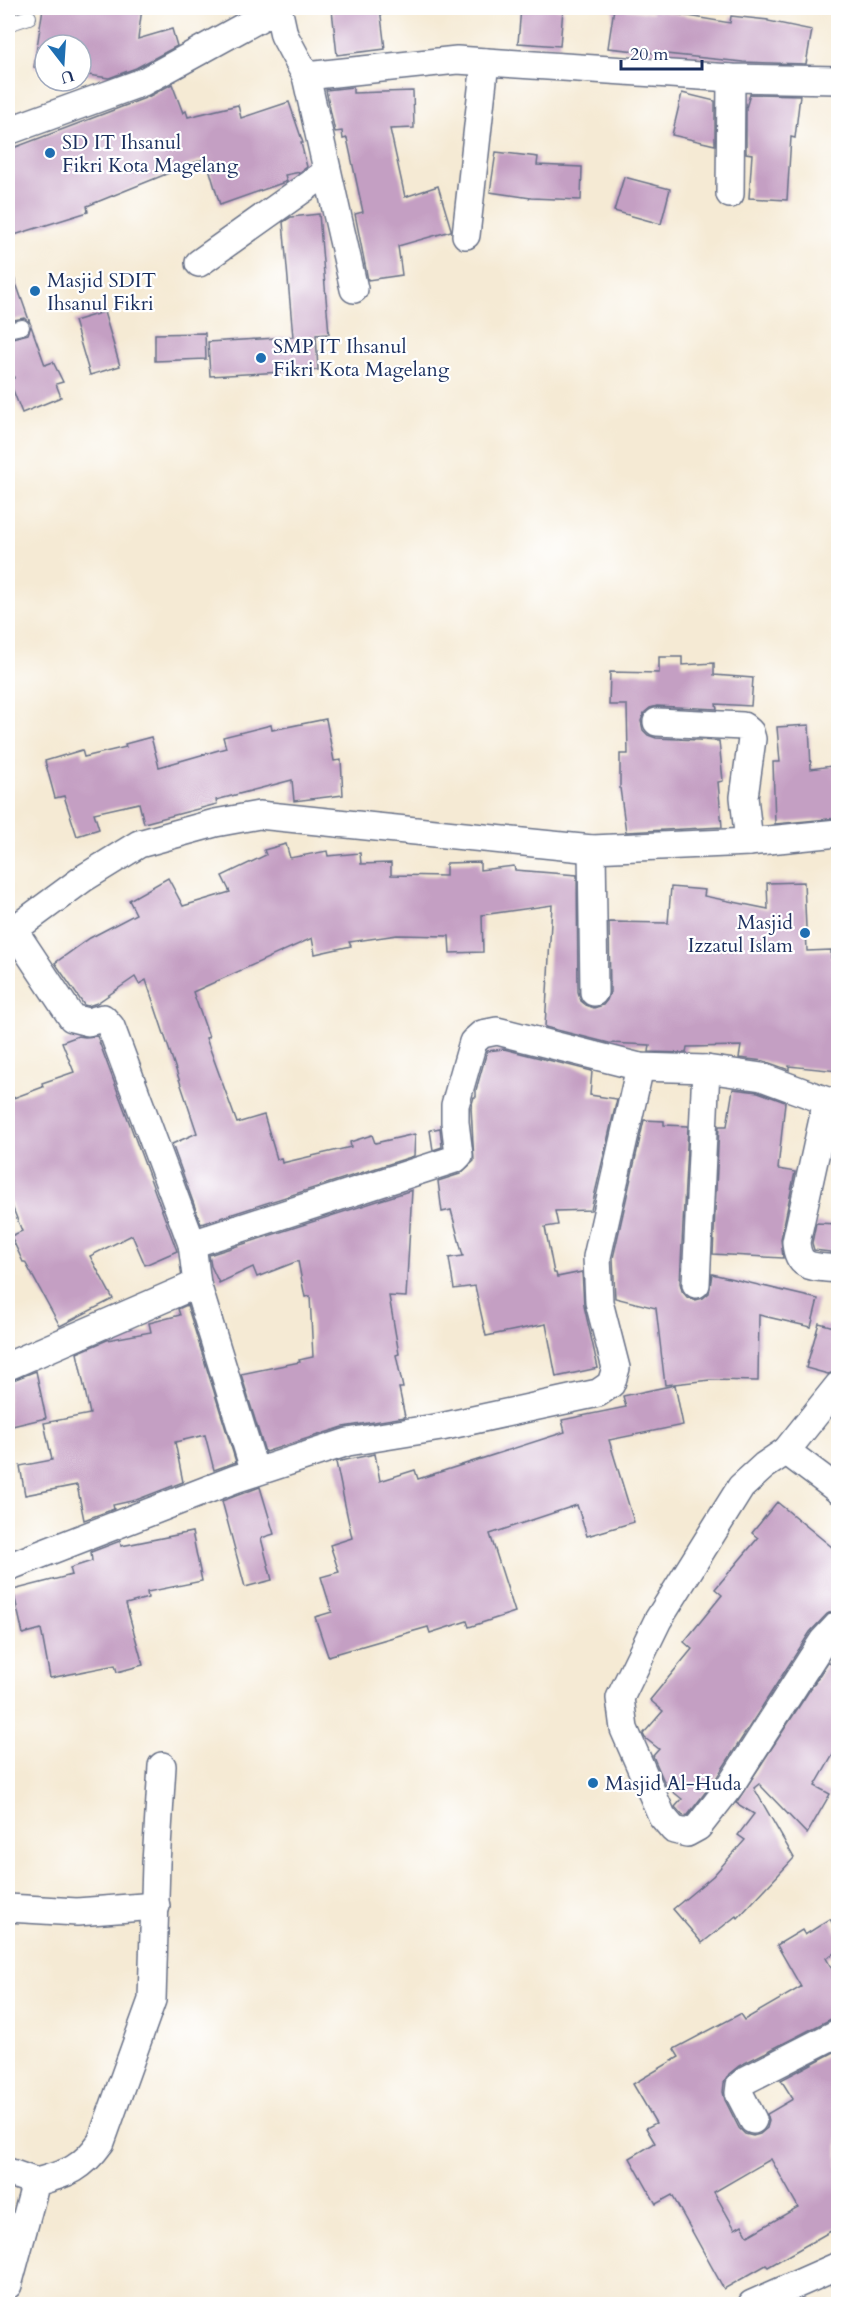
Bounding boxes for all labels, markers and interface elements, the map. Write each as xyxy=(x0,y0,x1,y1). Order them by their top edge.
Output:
north arrow xyxy=(33,33,93,93)
scale bar xyxy=(621,33,702,71)
text: 20 m xyxy=(630,42,669,67)
text: U xyxy=(58,64,77,89)
place label: SD IT Ihsanul Fikri Kota Magelang xyxy=(62,129,239,179)
marker: SD IT Ihsanul Fikri Kota Magelang xyxy=(43,146,57,160)
place label: Masjid SDIT Ihsanul Fikri xyxy=(47,267,157,317)
marker: Masjid SDIT Ihsanul Fikri xyxy=(28,284,42,298)
place label: SMP IT Ihsanul Fikri Kota Magelang xyxy=(273,333,450,383)
marker: SMP IT Ihsanul Fikri Kota Magelang xyxy=(254,351,268,365)
place label: Masjid Izzatul Islam xyxy=(688,909,793,959)
marker: Masjid Izzatul Islam xyxy=(798,926,812,940)
place label: Masjid Al-Huda xyxy=(605,1770,742,1797)
marker: Masjid Al-Huda xyxy=(586,1776,600,1790)

